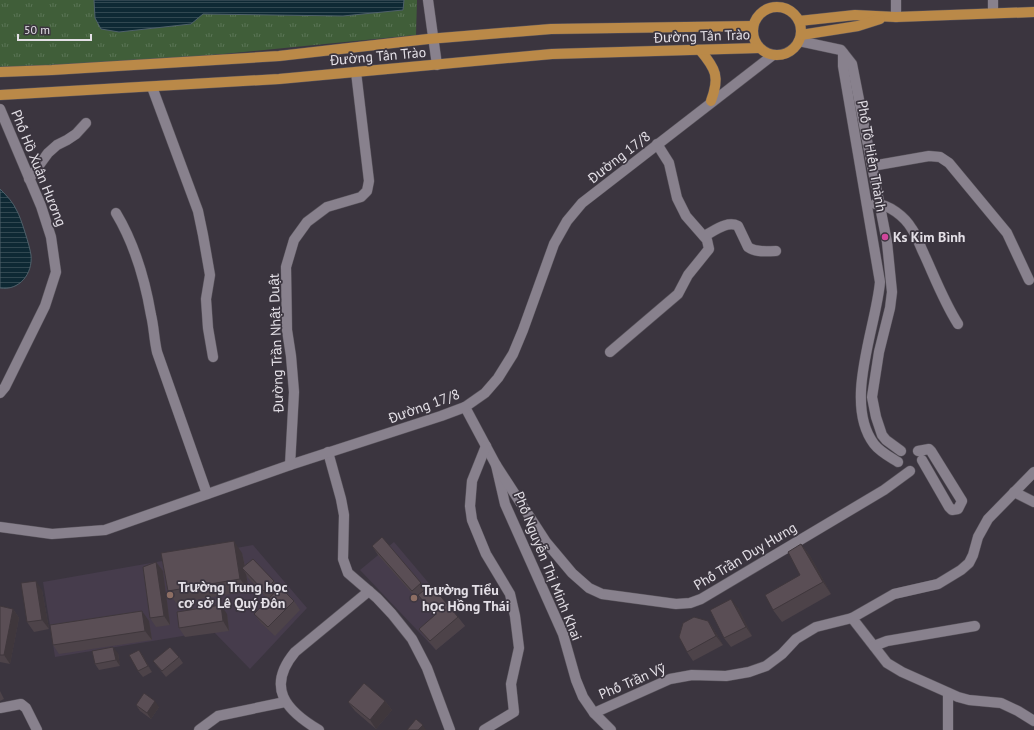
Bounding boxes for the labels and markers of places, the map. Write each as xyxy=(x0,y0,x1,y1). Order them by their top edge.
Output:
place label: Ks Kim Bình xyxy=(893,228,965,246)
marker: Ks Kim Bình xyxy=(880,232,890,242)
place label: Trường Trung học cơ sở Lê Quý Đôn xyxy=(178,578,288,612)
place label: Trường Tiểu học Hồng Thái xyxy=(422,581,510,615)
marker: Trường Trung học cơ sở Lê Quý Đôn xyxy=(165,590,175,600)
marker: Trường Tiểu học Hồng Thái xyxy=(409,593,419,603)

